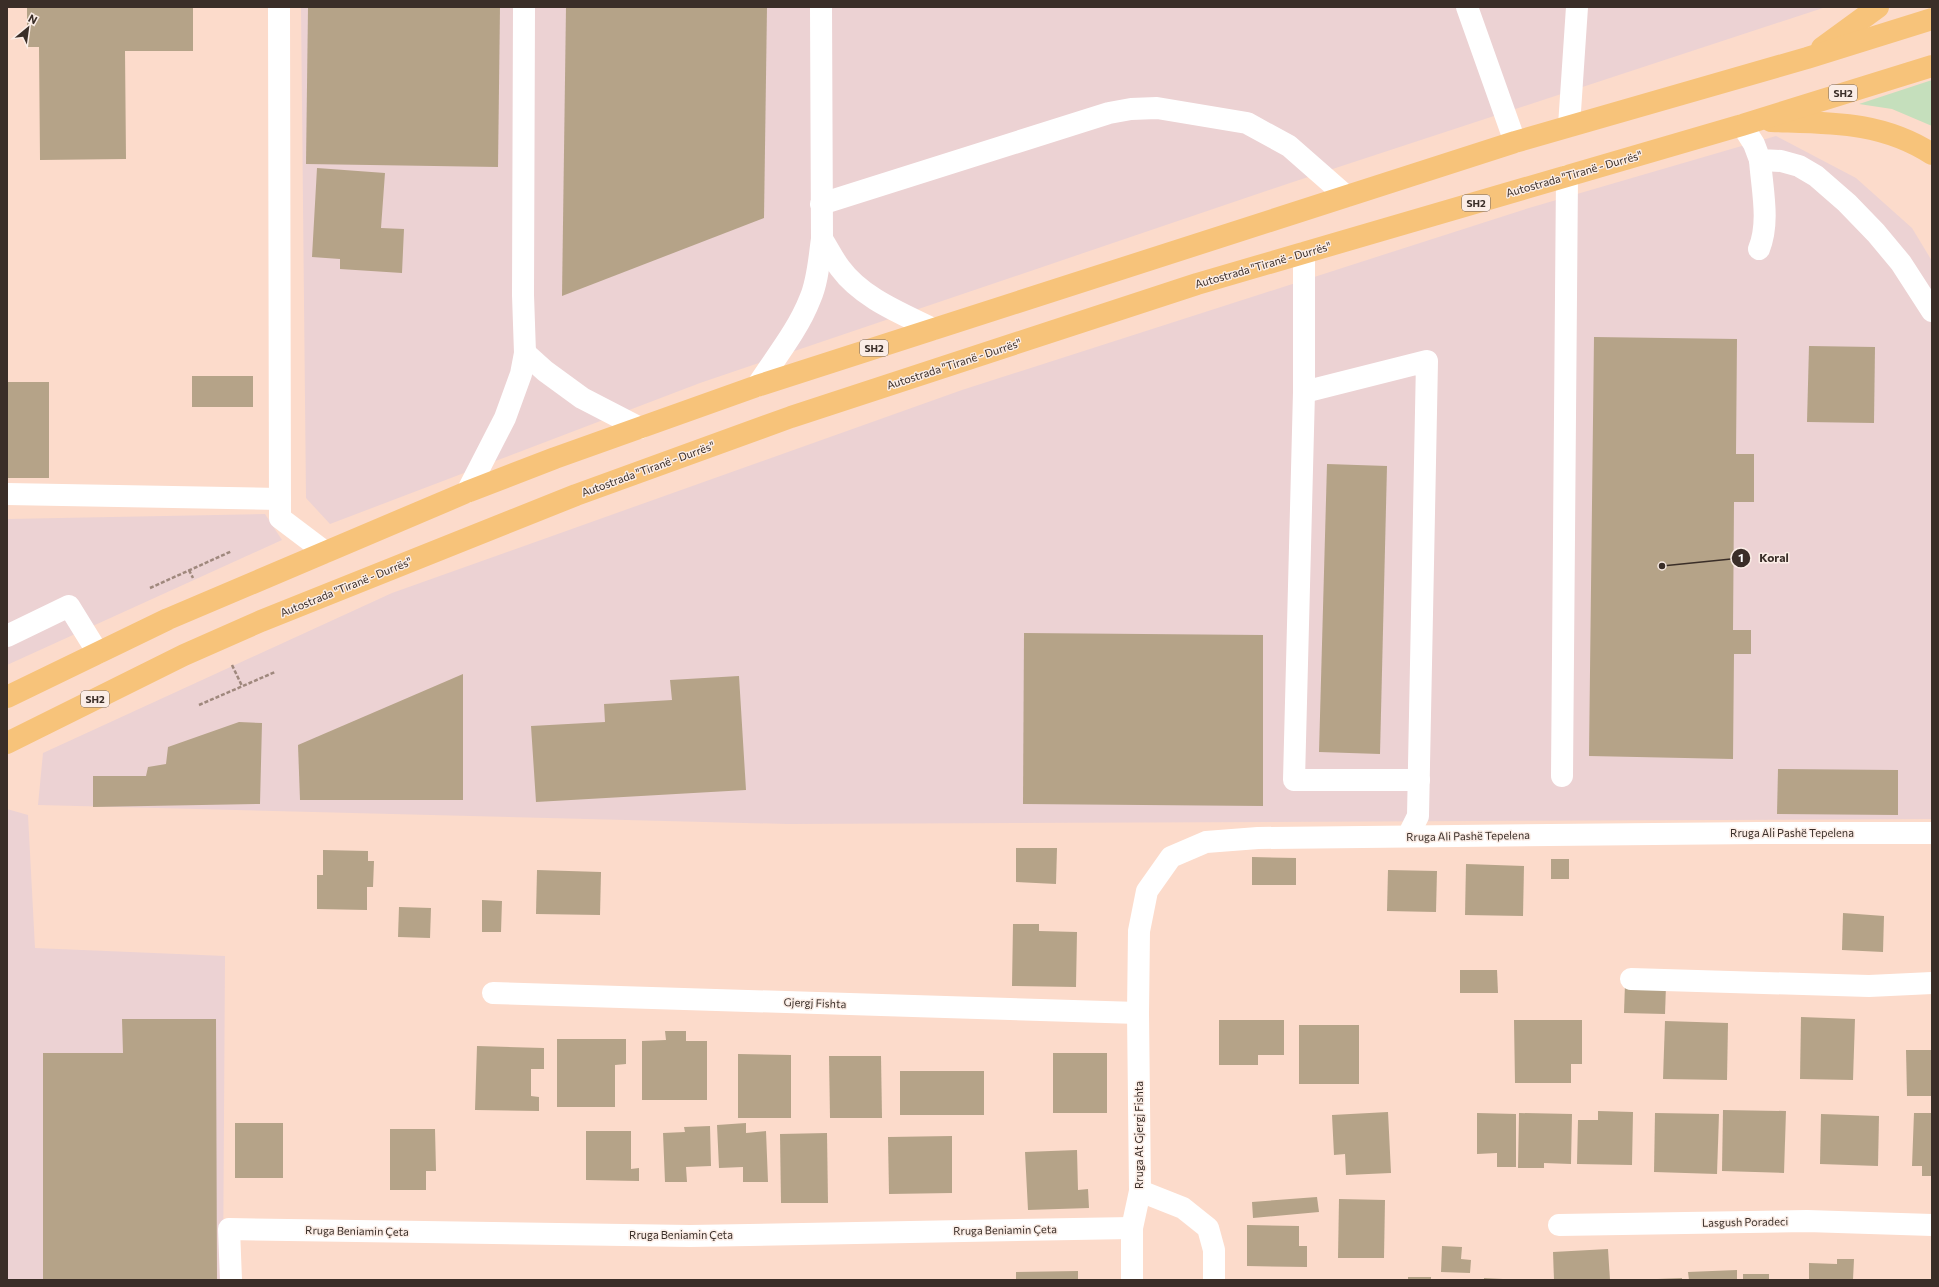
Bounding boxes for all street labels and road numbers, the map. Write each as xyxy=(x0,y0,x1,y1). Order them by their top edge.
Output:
road number: SH2 xyxy=(1829,85,1857,101)
street label: Autostrada "Tiranë - Durrës" xyxy=(1504,148,1643,199)
road number: SH2 xyxy=(1462,195,1490,211)
street label: Autostrada "Tiranë - Durrës" xyxy=(1193,239,1332,290)
street label: Autostrada "Tiranë - Durrës" xyxy=(885,336,1023,391)
road number: SH2 xyxy=(860,340,888,356)
street label: Autostrada "Tiranë - Durrës" xyxy=(579,438,716,499)
street label: Autostrada "Tiranë - Durrës" xyxy=(278,554,414,619)
road number: SH2 xyxy=(81,691,109,707)
street label: Rruga Ali Pashë Tepelena xyxy=(1730,826,1854,839)
street label: Rruga Ali Pashë Tepelena xyxy=(1406,828,1530,843)
street label: Gjergj Fishta xyxy=(783,995,847,1010)
street label: Rruga At Gjergj Fishta xyxy=(1132,1081,1145,1189)
street label: Lasgush Poradeci xyxy=(1702,1214,1788,1229)
street label: Rruga Beniamin Çeta xyxy=(953,1222,1057,1237)
street label: Rruga Beniamin Çeta xyxy=(305,1223,409,1238)
street label: Rruga Beniamin Çeta xyxy=(629,1228,733,1241)

